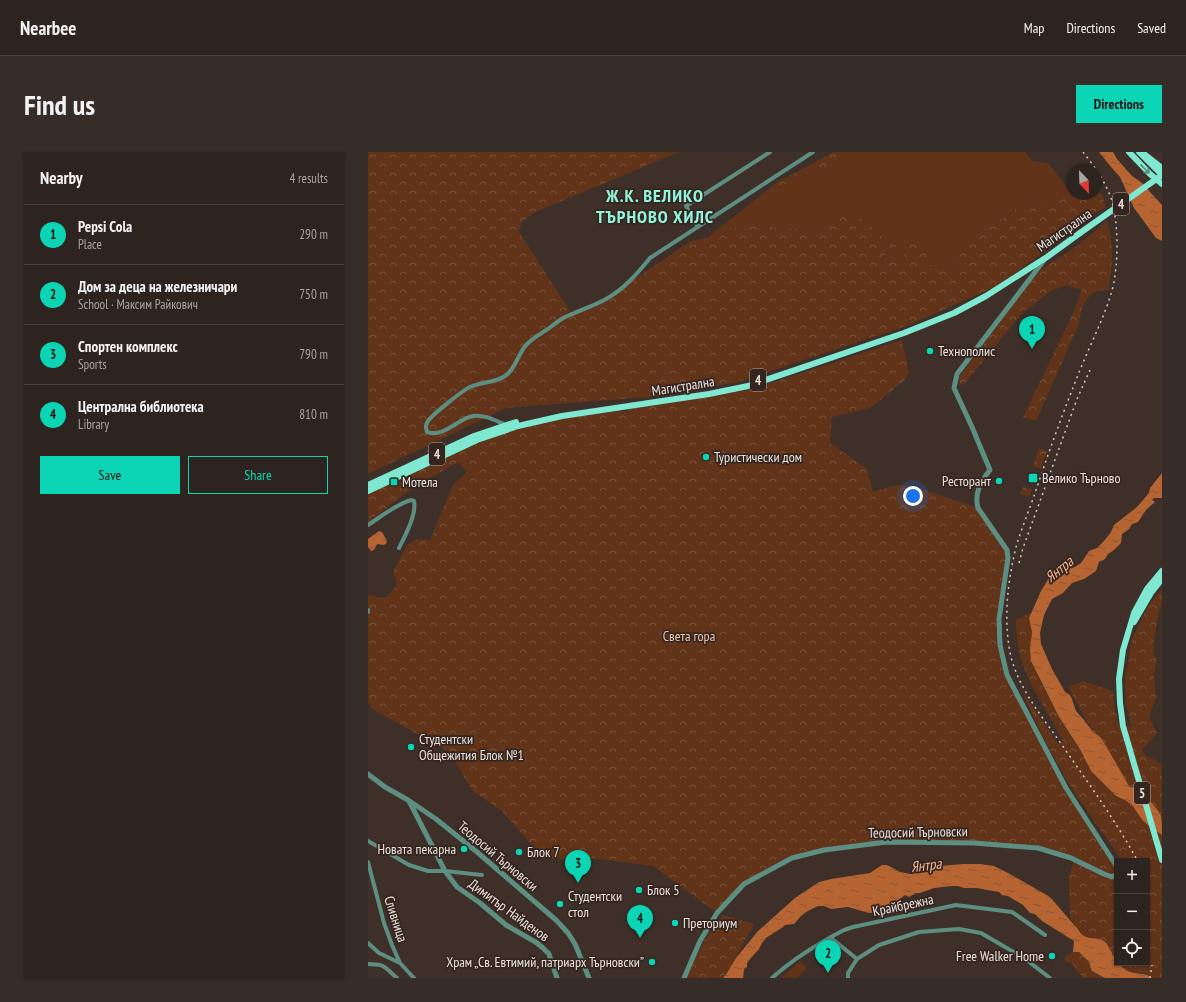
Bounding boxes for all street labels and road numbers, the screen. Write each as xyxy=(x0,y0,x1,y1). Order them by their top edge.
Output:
road number: 4 xyxy=(1113,193,1129,215)
street label: Магистрална xyxy=(1033,205,1095,255)
road number: 4 xyxy=(750,369,766,391)
street label: Магистрална xyxy=(650,372,716,400)
road number: 4 xyxy=(429,443,445,465)
road number: 5 xyxy=(1134,782,1150,804)
street label: Теодосий Търновски xyxy=(454,817,542,895)
street label: Теодосий Търновски xyxy=(868,822,968,842)
street label: Димитър Найденов xyxy=(465,875,553,946)
street label: Крайбрежна xyxy=(871,890,935,920)
street label: Сливница xyxy=(380,894,412,944)

